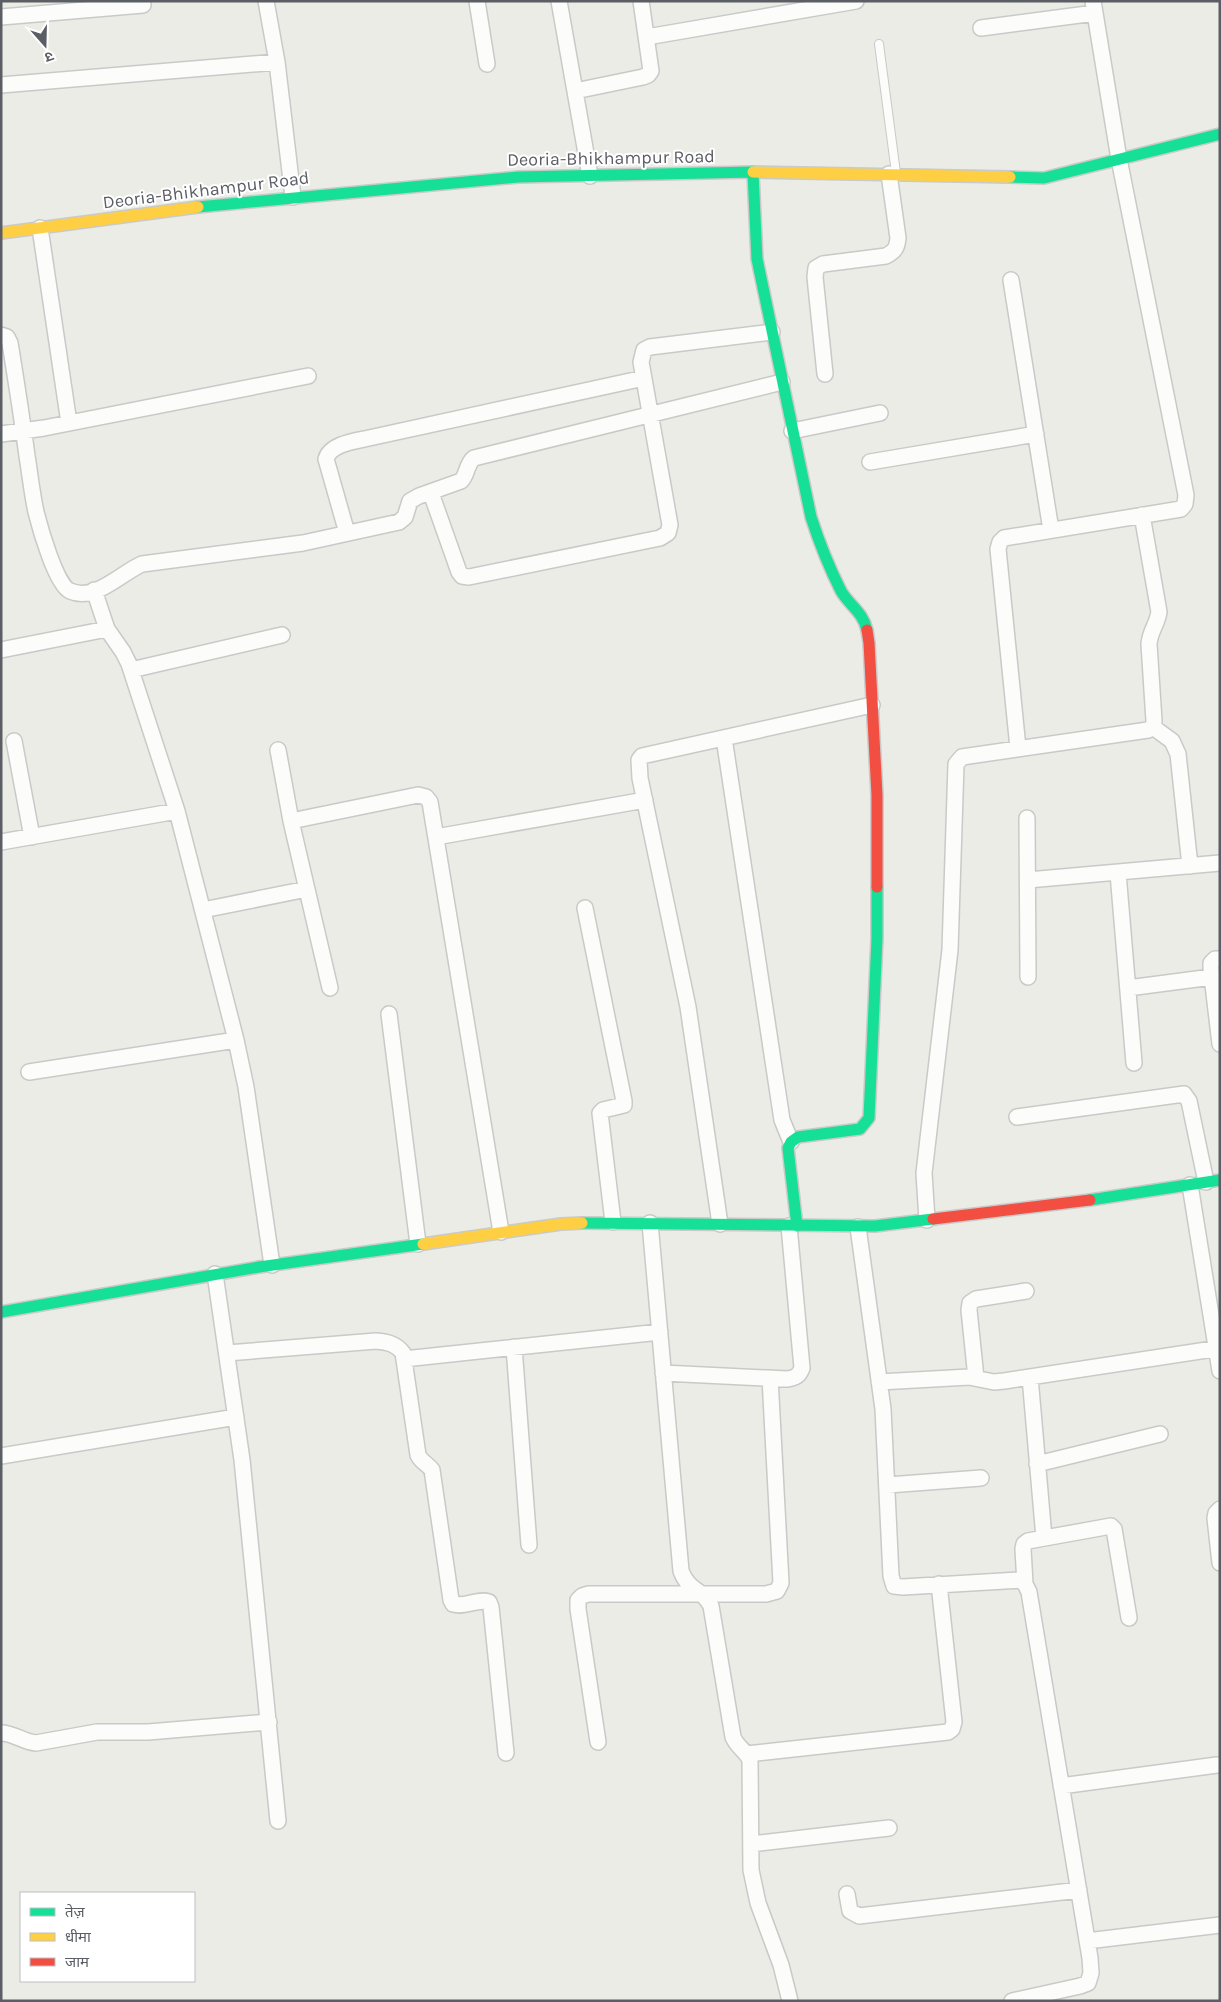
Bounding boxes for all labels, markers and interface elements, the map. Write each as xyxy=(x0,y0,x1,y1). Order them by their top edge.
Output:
north arrow xyxy=(20,20,70,70)
text: उ xyxy=(42,47,56,66)
street label: Deoria-Bhikhampur Road xyxy=(507,145,715,171)
street label: Deoria-Bhikhampur Road xyxy=(102,166,310,214)
legend xyxy=(20,1892,195,1982)
text: तेज़ xyxy=(65,1903,86,1921)
text: धीमा xyxy=(65,1928,92,1946)
text: जाम xyxy=(65,1953,90,1971)

